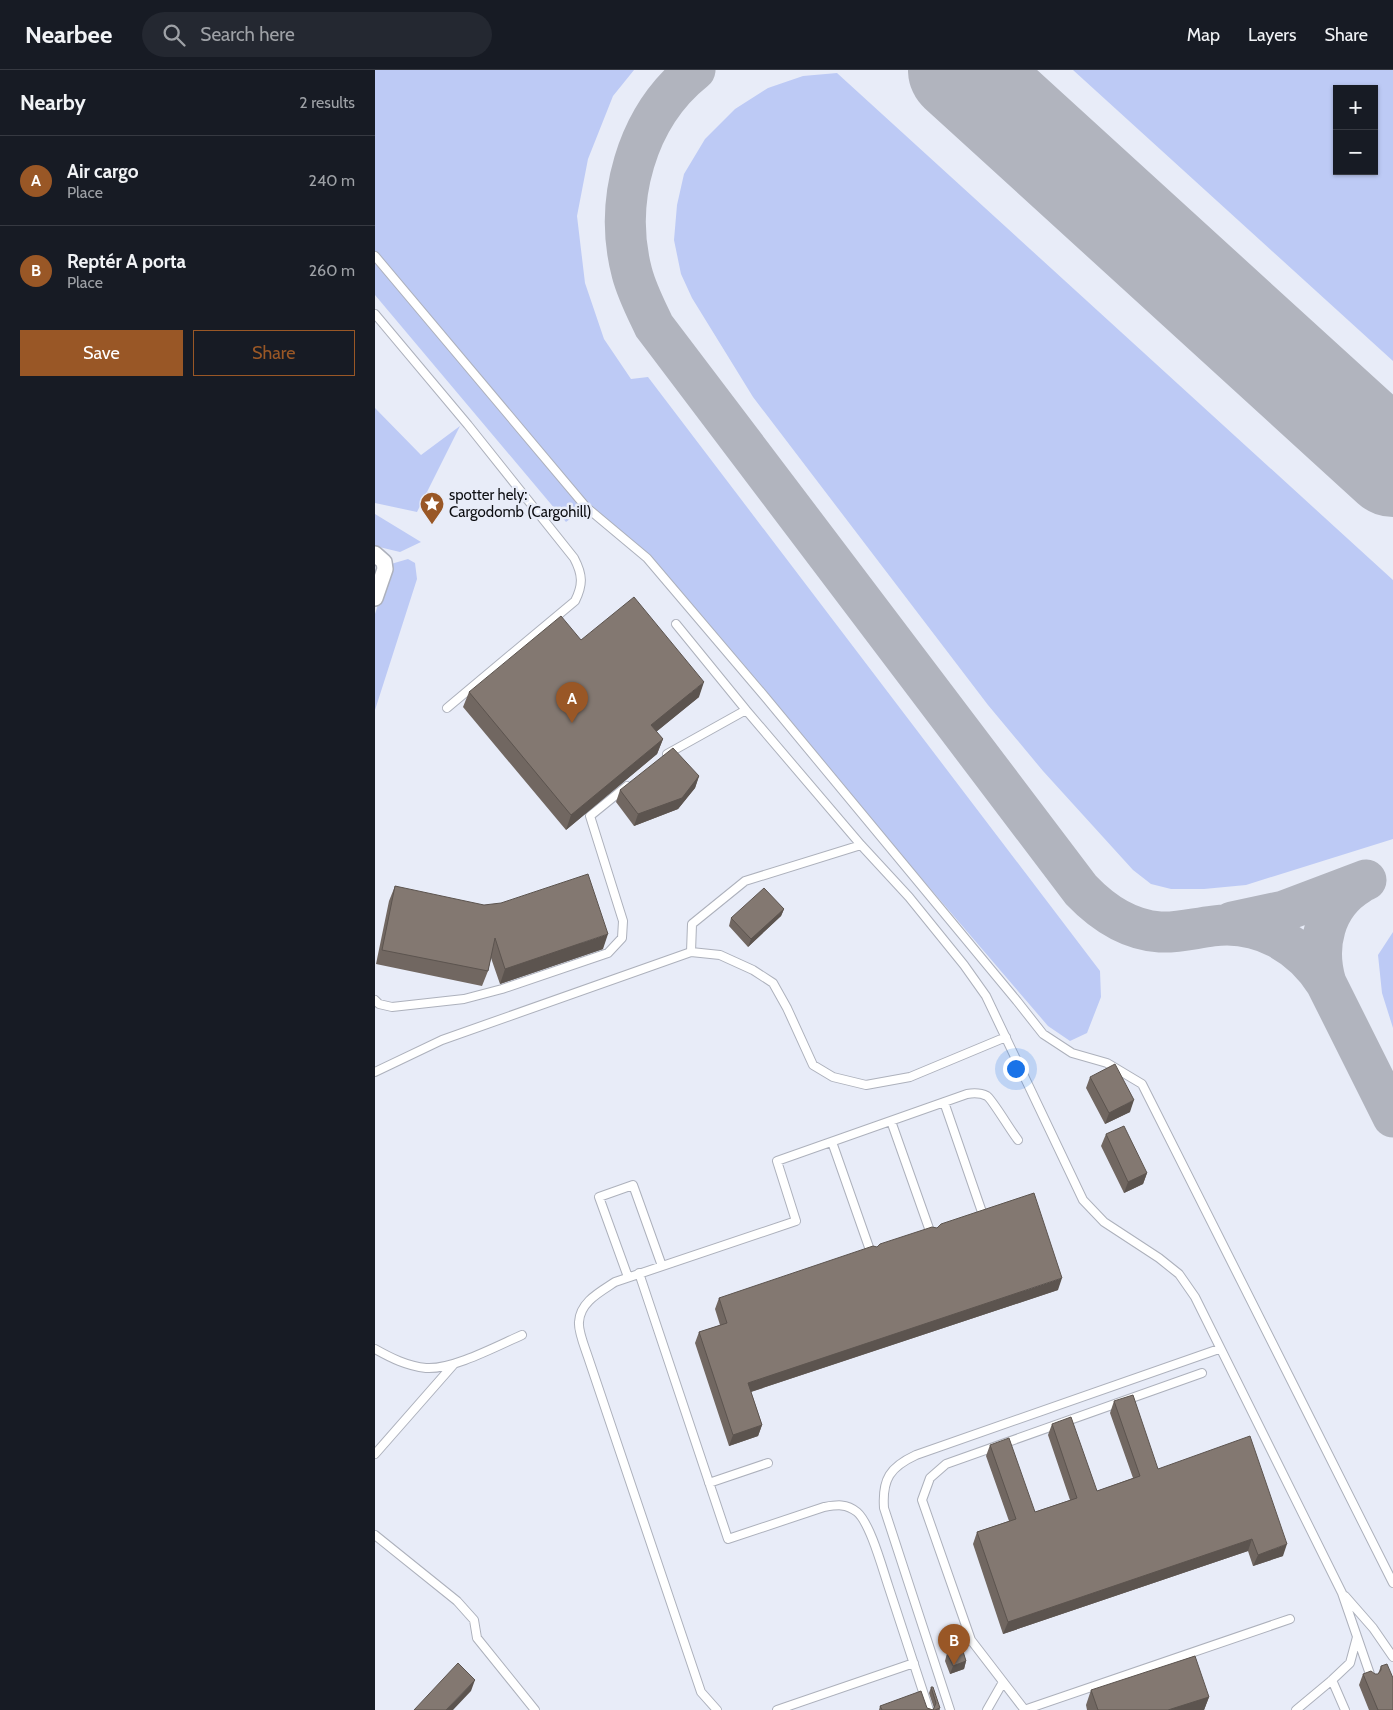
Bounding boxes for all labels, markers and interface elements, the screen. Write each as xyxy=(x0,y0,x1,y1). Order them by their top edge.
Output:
search box xyxy=(142,12,492,57)
text: Nearbee xyxy=(25,20,112,49)
icon: search xyxy=(160,21,188,49)
text: Search here xyxy=(200,23,295,46)
text: Map xyxy=(1187,24,1220,46)
text: Layers xyxy=(1248,24,1297,46)
text: Share xyxy=(1325,24,1368,46)
map controls xyxy=(1333,85,1378,175)
button: + xyxy=(1333,85,1378,130)
text: Nearby xyxy=(20,90,86,115)
text: 2 results xyxy=(299,93,355,112)
button: − xyxy=(1333,130,1378,175)
text: Air cargo xyxy=(67,160,139,183)
text: A xyxy=(31,171,41,190)
text: 240 m xyxy=(309,171,355,190)
text: Place xyxy=(67,183,103,202)
text: Reptér A porta xyxy=(67,250,186,273)
text: B xyxy=(31,261,41,280)
text: 260 m xyxy=(309,261,355,280)
text: Place xyxy=(67,273,103,292)
button: Save xyxy=(20,330,183,376)
button: Share xyxy=(193,330,355,376)
place label: spotter hely: Cargodomb (Cargohill) xyxy=(449,486,591,521)
place icon: spotter hely: Cargodomb (Cargohill) xyxy=(419,491,445,525)
pin: A xyxy=(556,682,588,723)
your location xyxy=(1003,1056,1029,1082)
pin: B xyxy=(938,1624,970,1665)

